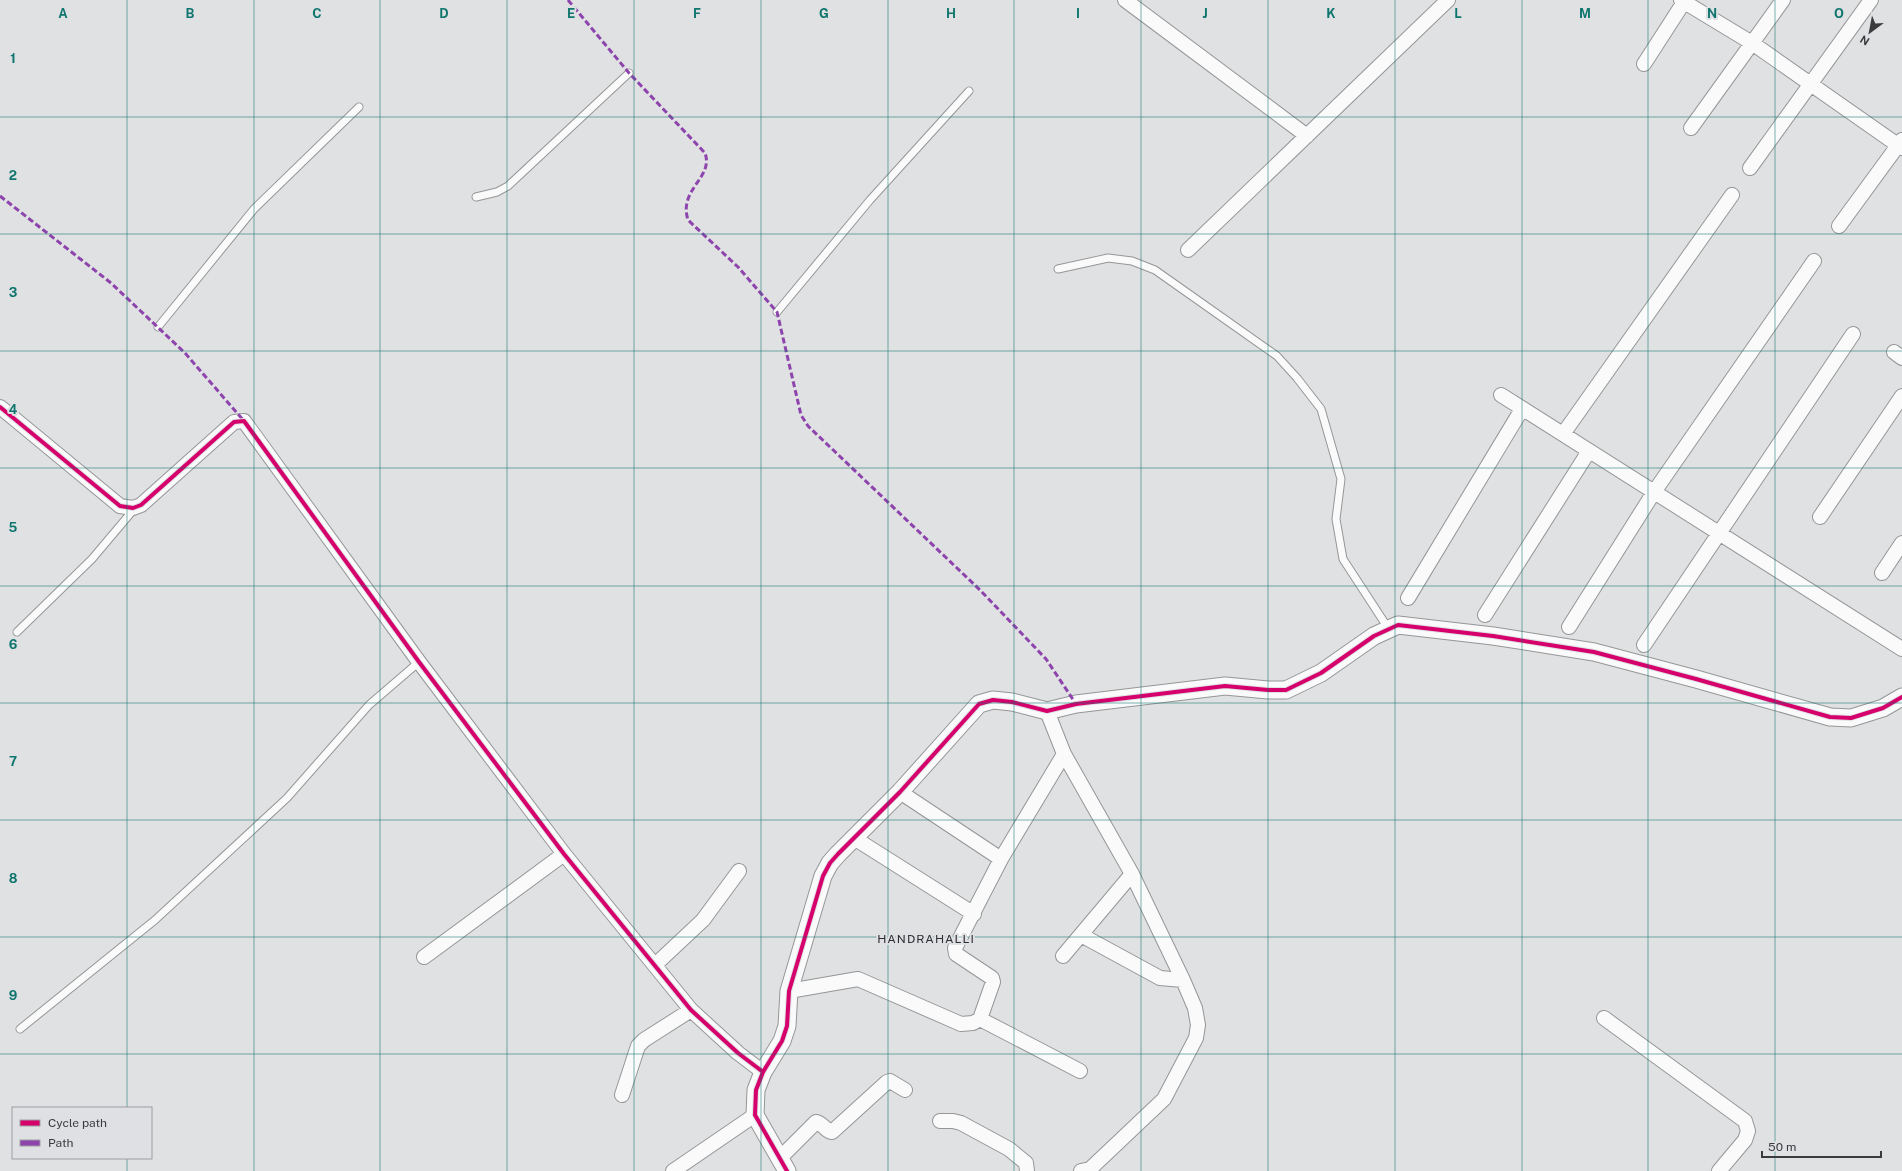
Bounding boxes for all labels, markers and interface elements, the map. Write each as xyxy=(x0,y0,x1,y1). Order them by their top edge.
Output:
text: A xyxy=(58,6,68,21)
text: B xyxy=(186,6,195,21)
text: C xyxy=(312,6,322,21)
text: D xyxy=(439,6,449,21)
text: E xyxy=(567,6,575,21)
text: F xyxy=(693,6,701,21)
text: G xyxy=(819,6,829,21)
text: H xyxy=(946,6,956,21)
text: I xyxy=(1076,6,1080,21)
text: J xyxy=(1202,6,1208,21)
text: K xyxy=(1326,6,1336,21)
text: L xyxy=(1454,6,1462,21)
text: M xyxy=(1579,6,1591,21)
text: N xyxy=(1707,6,1717,21)
text: O xyxy=(1834,6,1844,21)
north arrow xyxy=(1850,12,1890,52)
text: N xyxy=(1858,33,1872,48)
text: 1 xyxy=(10,51,16,66)
text: 2 xyxy=(9,168,17,183)
text: 3 xyxy=(9,285,18,300)
text: 4 xyxy=(9,402,18,417)
text: 5 xyxy=(9,520,18,535)
text: 6 xyxy=(9,637,18,652)
text: 7 xyxy=(9,754,17,769)
text: 8 xyxy=(9,871,18,886)
district label: HANDRAHALLI xyxy=(877,932,975,946)
text: 9 xyxy=(9,988,17,1003)
legend xyxy=(12,1107,152,1159)
text: Cycle path xyxy=(48,1116,107,1130)
scale bar xyxy=(1762,1133,1881,1159)
text: Path xyxy=(48,1136,74,1150)
text: 50 m xyxy=(1768,1140,1796,1154)

